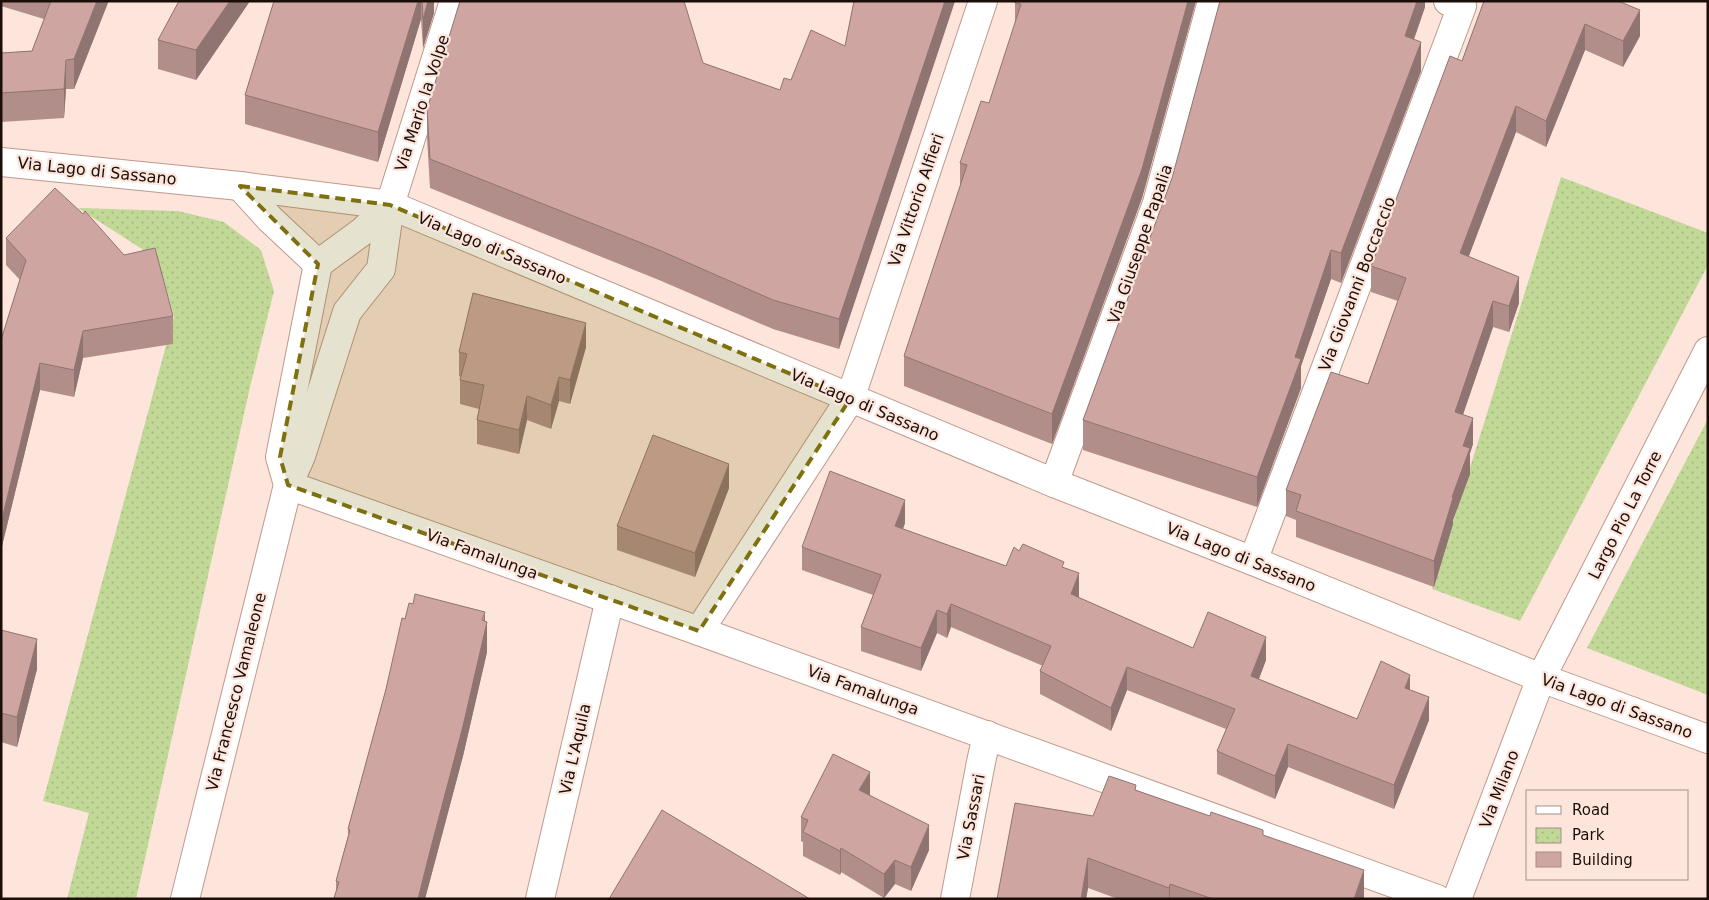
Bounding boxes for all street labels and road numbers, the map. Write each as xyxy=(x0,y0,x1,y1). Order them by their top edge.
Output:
street label: Via Mario la Volpe xyxy=(391,32,453,174)
street label: Via Vittorio Alfieri xyxy=(884,131,948,269)
street label: Via Lago di Sassano xyxy=(17,153,177,189)
street label: Via Giuseppe Papalia xyxy=(1104,162,1176,326)
street label: Via Giovanni Boccaccio xyxy=(1315,194,1399,374)
street label: Via Lago di Sassano xyxy=(415,208,569,288)
street label: Via Lago di Sassano xyxy=(788,365,942,445)
street label: Largo Pio La Torre xyxy=(1584,448,1666,582)
street label: Via Lago di Sassano xyxy=(1163,518,1319,596)
street label: Via Famalunga xyxy=(424,525,540,583)
street label: Via Francesco Vamaleone xyxy=(202,591,270,793)
street label: Via Famalunga xyxy=(805,661,921,719)
street label: Via Lago di Sassano xyxy=(1539,670,1695,742)
street label: Via L'Aquila xyxy=(555,702,595,796)
street label: Via Milano xyxy=(1475,747,1523,831)
street label: Via Sassari xyxy=(953,772,989,862)

